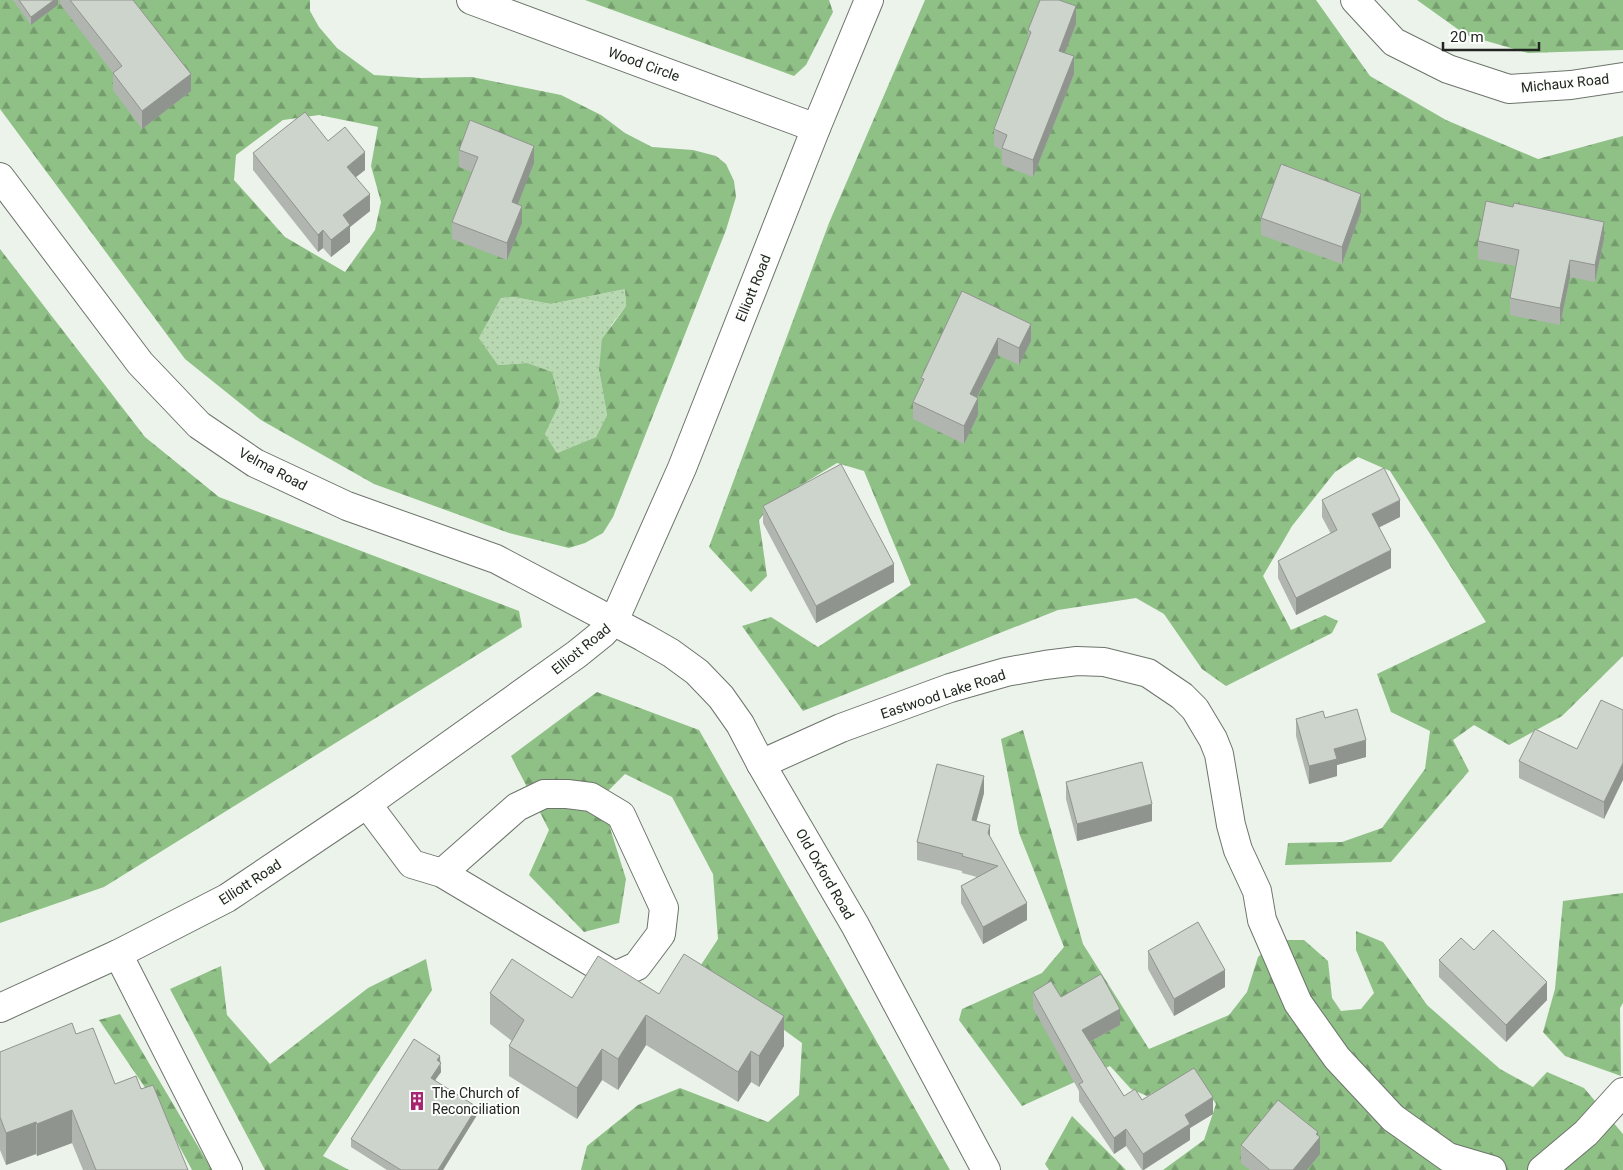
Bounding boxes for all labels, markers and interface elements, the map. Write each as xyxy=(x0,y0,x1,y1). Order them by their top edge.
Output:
scale bar xyxy=(1443,20,1539,52)
text: 20 m xyxy=(1450,28,1484,46)
street label: Wood Circle xyxy=(606,44,682,84)
street label: Michaux Road xyxy=(1520,70,1610,96)
street label: Elliott Road xyxy=(732,252,774,324)
street label: Velma Road xyxy=(236,444,310,494)
street label: Elliott Road xyxy=(548,620,614,678)
street label: Eastwood Lake Road xyxy=(879,666,1007,722)
street label: Old Oxford Road xyxy=(793,826,857,922)
street label: Elliott Road xyxy=(216,856,284,908)
place label: The Church of Reconciliation xyxy=(432,1085,520,1117)
building icon: The Church of Reconciliation xyxy=(406,1090,428,1112)

